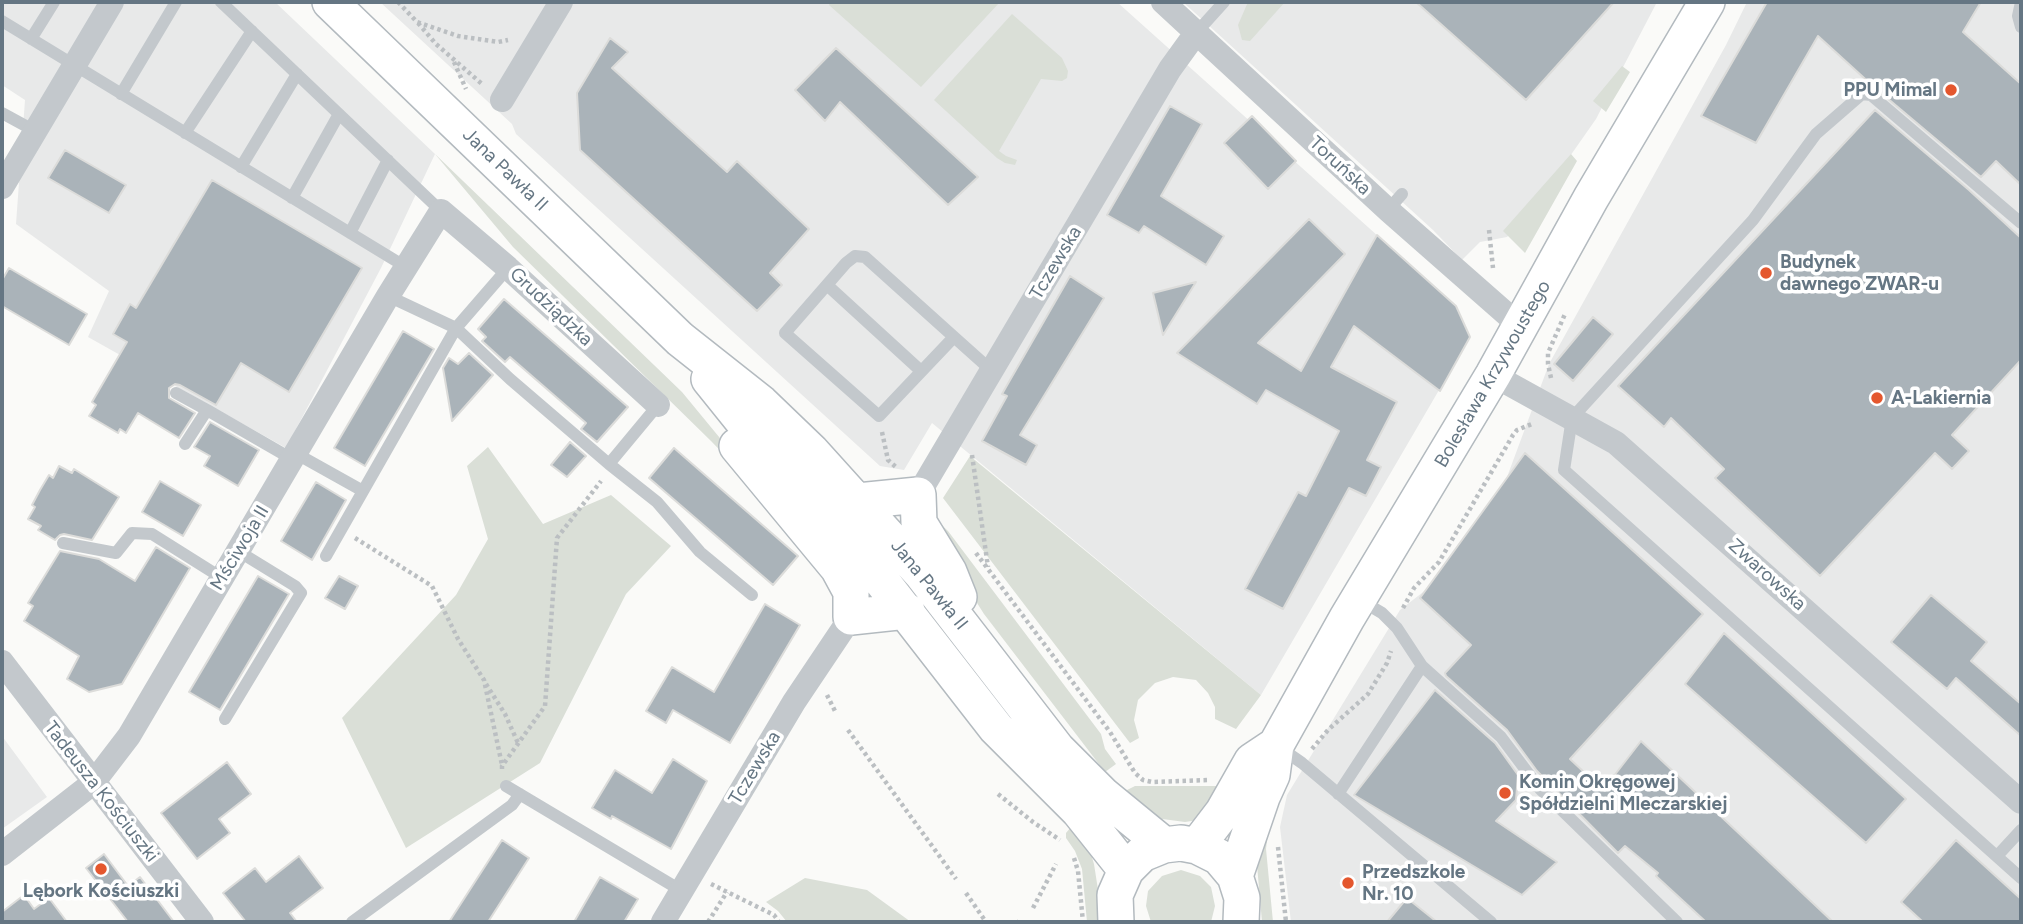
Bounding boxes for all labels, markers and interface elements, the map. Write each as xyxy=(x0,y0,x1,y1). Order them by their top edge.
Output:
place label: PPU Mimal xyxy=(1844,79,1937,101)
marker: PPU Mimal xyxy=(1943,82,1959,98)
street label: Jana Pawła II xyxy=(458,124,552,216)
street label: Toruńska xyxy=(1305,132,1375,200)
street label: Tczewska xyxy=(1025,222,1087,304)
place label: Budynek dawnego ZWAR-u xyxy=(1780,251,1939,295)
street label: Grudziądzka xyxy=(505,263,597,351)
marker: Budynek dawnego ZWAR-u xyxy=(1758,265,1774,281)
street label: Bolesława Krzywoustego xyxy=(1430,276,1556,472)
place label: A-Lakiernia xyxy=(1891,387,1991,409)
marker: A-Lakiernia xyxy=(1869,390,1885,406)
street label: Mściwoja II xyxy=(206,501,274,595)
street label: Zwarowska xyxy=(1724,534,1810,616)
street label: Jana Pawła II xyxy=(886,535,972,635)
street label: Tadeusza Kościuszki xyxy=(39,717,163,867)
street label: Tczewska xyxy=(724,727,786,809)
place label: Komin Okręgowej Spółdzielni Mleczarskiej xyxy=(1519,771,1728,815)
marker: Komin Okręgowej Spółdzielni Mleczarskiej xyxy=(1497,785,1513,801)
marker: Lębork Kościuszki xyxy=(93,861,109,877)
place label: Przedszkole Nr. 10 xyxy=(1362,861,1465,905)
marker: Przedszkole Nr. 10 xyxy=(1340,875,1356,891)
place label: Lębork Kościuszki xyxy=(23,880,179,902)

